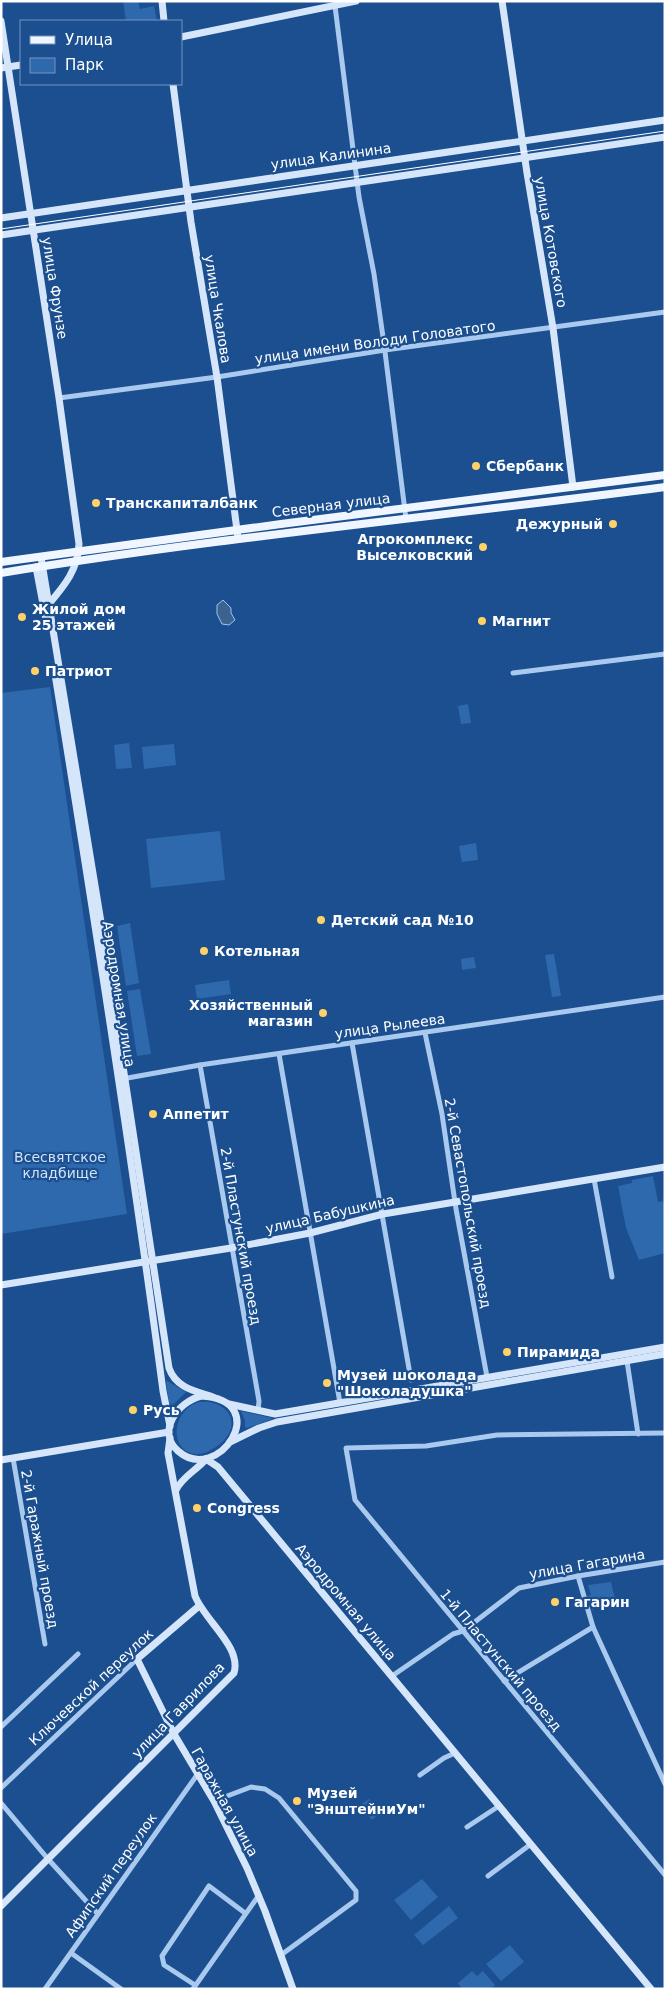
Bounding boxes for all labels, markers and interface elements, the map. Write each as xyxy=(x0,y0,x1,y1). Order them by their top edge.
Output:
legend xyxy=(20,20,182,85)
text: Улица xyxy=(65,31,113,49)
text: Парк xyxy=(65,56,104,74)
street label: улица Калинина xyxy=(270,140,392,172)
street label: улица Котовского xyxy=(532,175,570,309)
street label: улица Фрунзе xyxy=(39,236,71,340)
street label: улица Чкалова xyxy=(202,253,234,365)
street label: улица имени Володи Головатого xyxy=(254,317,496,367)
place label: Сбербанк xyxy=(486,458,564,474)
marker: Сбербанк xyxy=(470,460,482,472)
street label: Северная улица xyxy=(271,490,391,520)
place label: Транскапиталбанк xyxy=(106,495,258,511)
marker: Транскапиталбанк xyxy=(90,497,102,509)
place label: Дежурный xyxy=(516,516,603,532)
marker: Дежурный xyxy=(607,518,619,530)
place label: Агрокомплекс Выселковский xyxy=(356,531,473,563)
marker: Агрокомплекс Выселковский xyxy=(477,541,489,553)
place label: Жилой дом 25 этажей xyxy=(32,601,126,633)
marker: Жилой дом 25 этажей xyxy=(16,611,28,623)
place label: Магнит xyxy=(492,613,551,629)
marker: Магнит xyxy=(476,615,488,627)
place label: Патриот xyxy=(45,663,113,679)
marker: Патриот xyxy=(29,665,41,677)
place label: Детский сад №10 xyxy=(331,912,474,928)
marker: Детский сад №10 xyxy=(315,914,327,926)
street label: Аэродромная улица xyxy=(100,920,138,1068)
place label: Котельная xyxy=(214,943,300,959)
marker: Котельная xyxy=(198,945,210,957)
place label: Хозяйственный магазин xyxy=(189,997,313,1029)
marker: Хозяйственный магазин xyxy=(317,1007,329,1019)
street label: улица Рылеева xyxy=(334,1010,446,1042)
street label: 2-й Севастопольский проезд xyxy=(442,1097,494,1309)
place label: Аппетит xyxy=(163,1106,230,1122)
marker: Аппетит xyxy=(147,1108,159,1120)
street label: 2-й Пластунский проезд xyxy=(217,1146,265,1326)
park label: Всесвятское кладбище xyxy=(14,1149,106,1181)
street label: улица Бабушкина xyxy=(264,1191,396,1237)
place label: Пирамида xyxy=(517,1344,600,1360)
marker: Пирамида xyxy=(501,1346,513,1358)
place label: Музей шоколада "Шоколадушка" xyxy=(337,1367,476,1399)
marker: Музей шоколада "Шоколадушка" xyxy=(321,1377,333,1389)
place label: Русь xyxy=(143,1402,180,1418)
marker: Русь xyxy=(127,1404,139,1416)
street label: 2-й Гаражный проезд xyxy=(18,1468,62,1630)
place label: Congress xyxy=(207,1500,280,1516)
marker: Congress xyxy=(191,1502,203,1514)
street label: Аэродромная улица xyxy=(292,1540,400,1664)
street label: улица Гагарина xyxy=(528,1546,646,1582)
street label: 1-й Пластунский проезд xyxy=(437,1586,565,1734)
place label: Гагарин xyxy=(565,1594,630,1610)
marker: Гагарин xyxy=(549,1596,561,1608)
street label: Ключевской переулок xyxy=(26,1625,156,1749)
street label: улица Гаврилова xyxy=(128,1659,228,1761)
street label: Гаражная улица xyxy=(188,1745,262,1859)
place label: Музей "ЭнштейниУм" xyxy=(307,1785,426,1817)
marker: Музей "ЭнштейниУм" xyxy=(291,1795,303,1807)
street label: Афипский переулок xyxy=(62,1810,160,1940)

